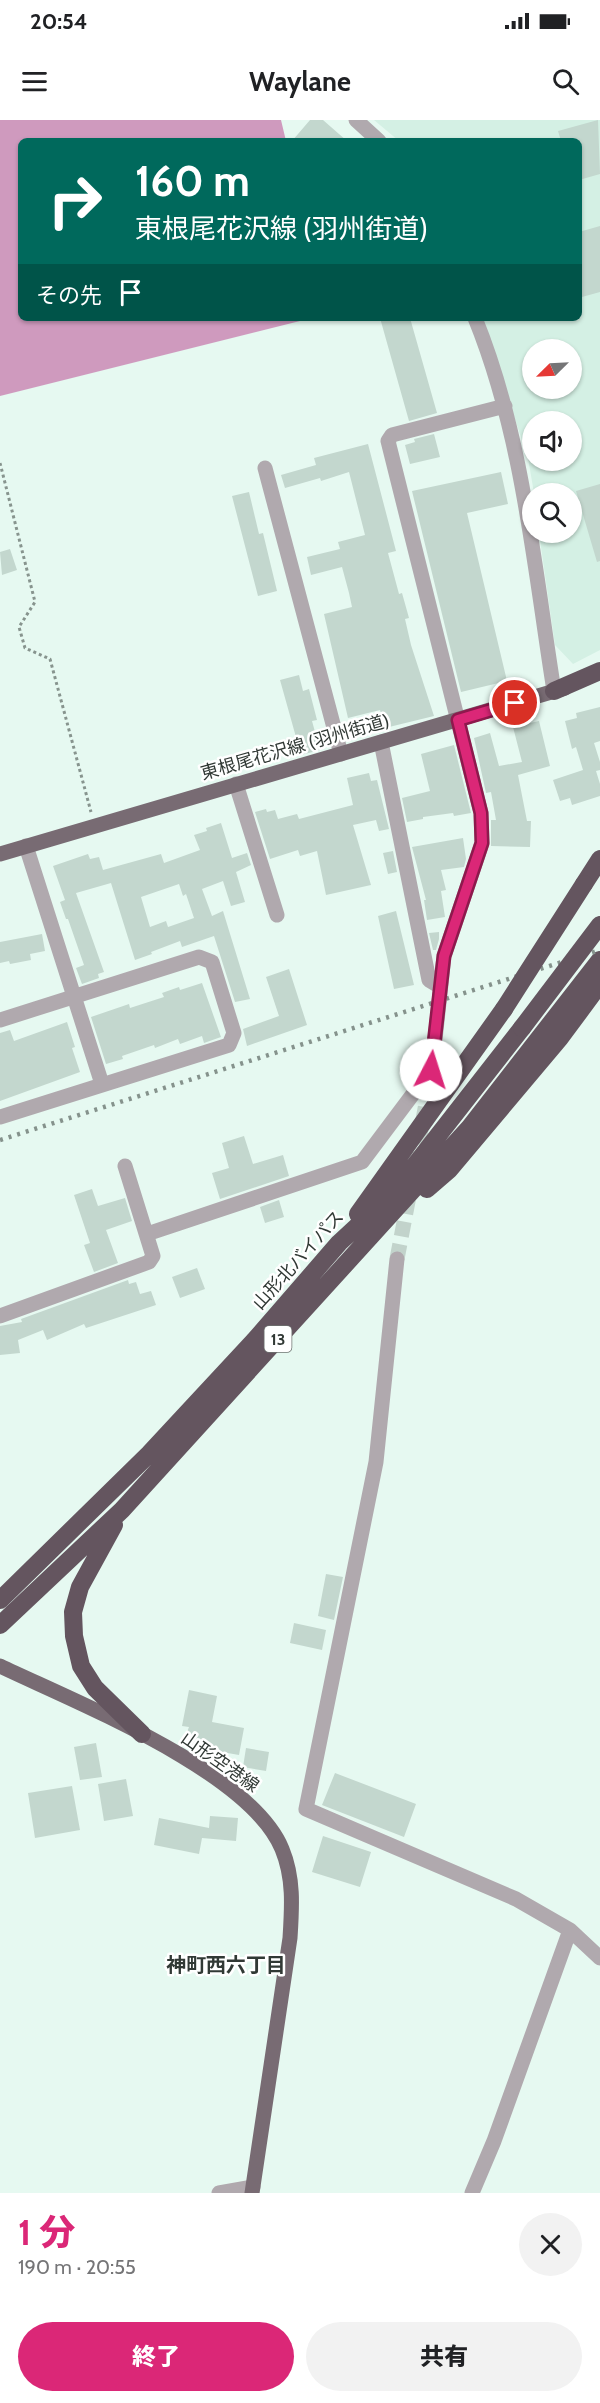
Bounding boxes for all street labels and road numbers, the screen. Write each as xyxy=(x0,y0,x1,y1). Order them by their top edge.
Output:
street label: 東根尾花沢線 (羽州街道) xyxy=(198,710,392,784)
street label: 山形北バイパス xyxy=(248,1206,348,1314)
road number: 13 xyxy=(264,1326,292,1352)
street label: 山形空港線 xyxy=(177,1727,263,1797)

